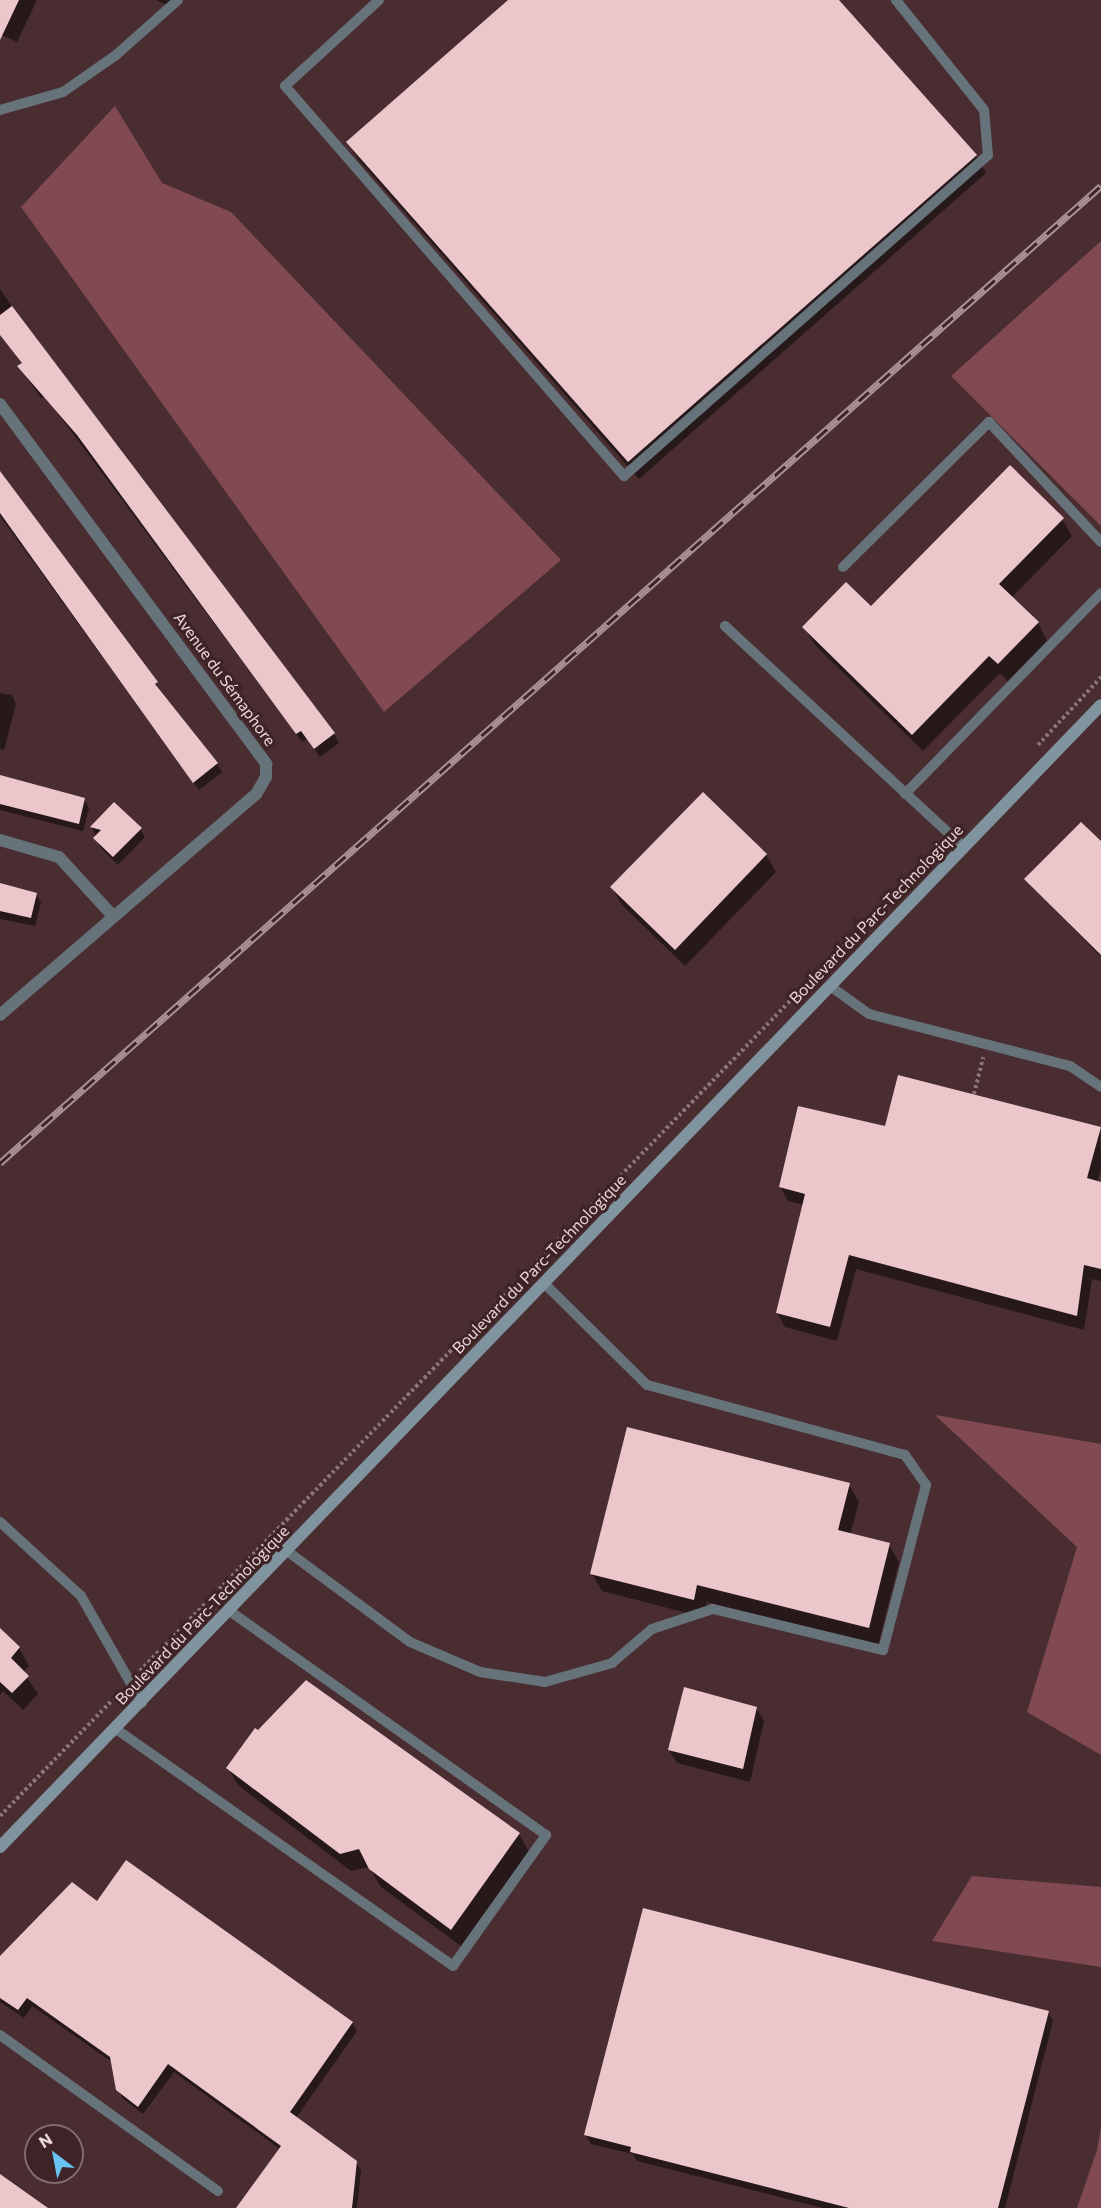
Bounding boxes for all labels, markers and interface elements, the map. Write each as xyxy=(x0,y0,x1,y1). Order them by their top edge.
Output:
street label: Avenue du Sémaphore xyxy=(170,608,280,750)
street label: Boulevard du Parc-Technologique xyxy=(785,820,967,1008)
street label: Boulevard du Parc-Technologique xyxy=(448,1170,630,1358)
street label: Boulevard du Parc-Technologique xyxy=(111,1521,293,1709)
north arrow xyxy=(24,2124,84,2184)
text: N xyxy=(35,2129,55,2151)

